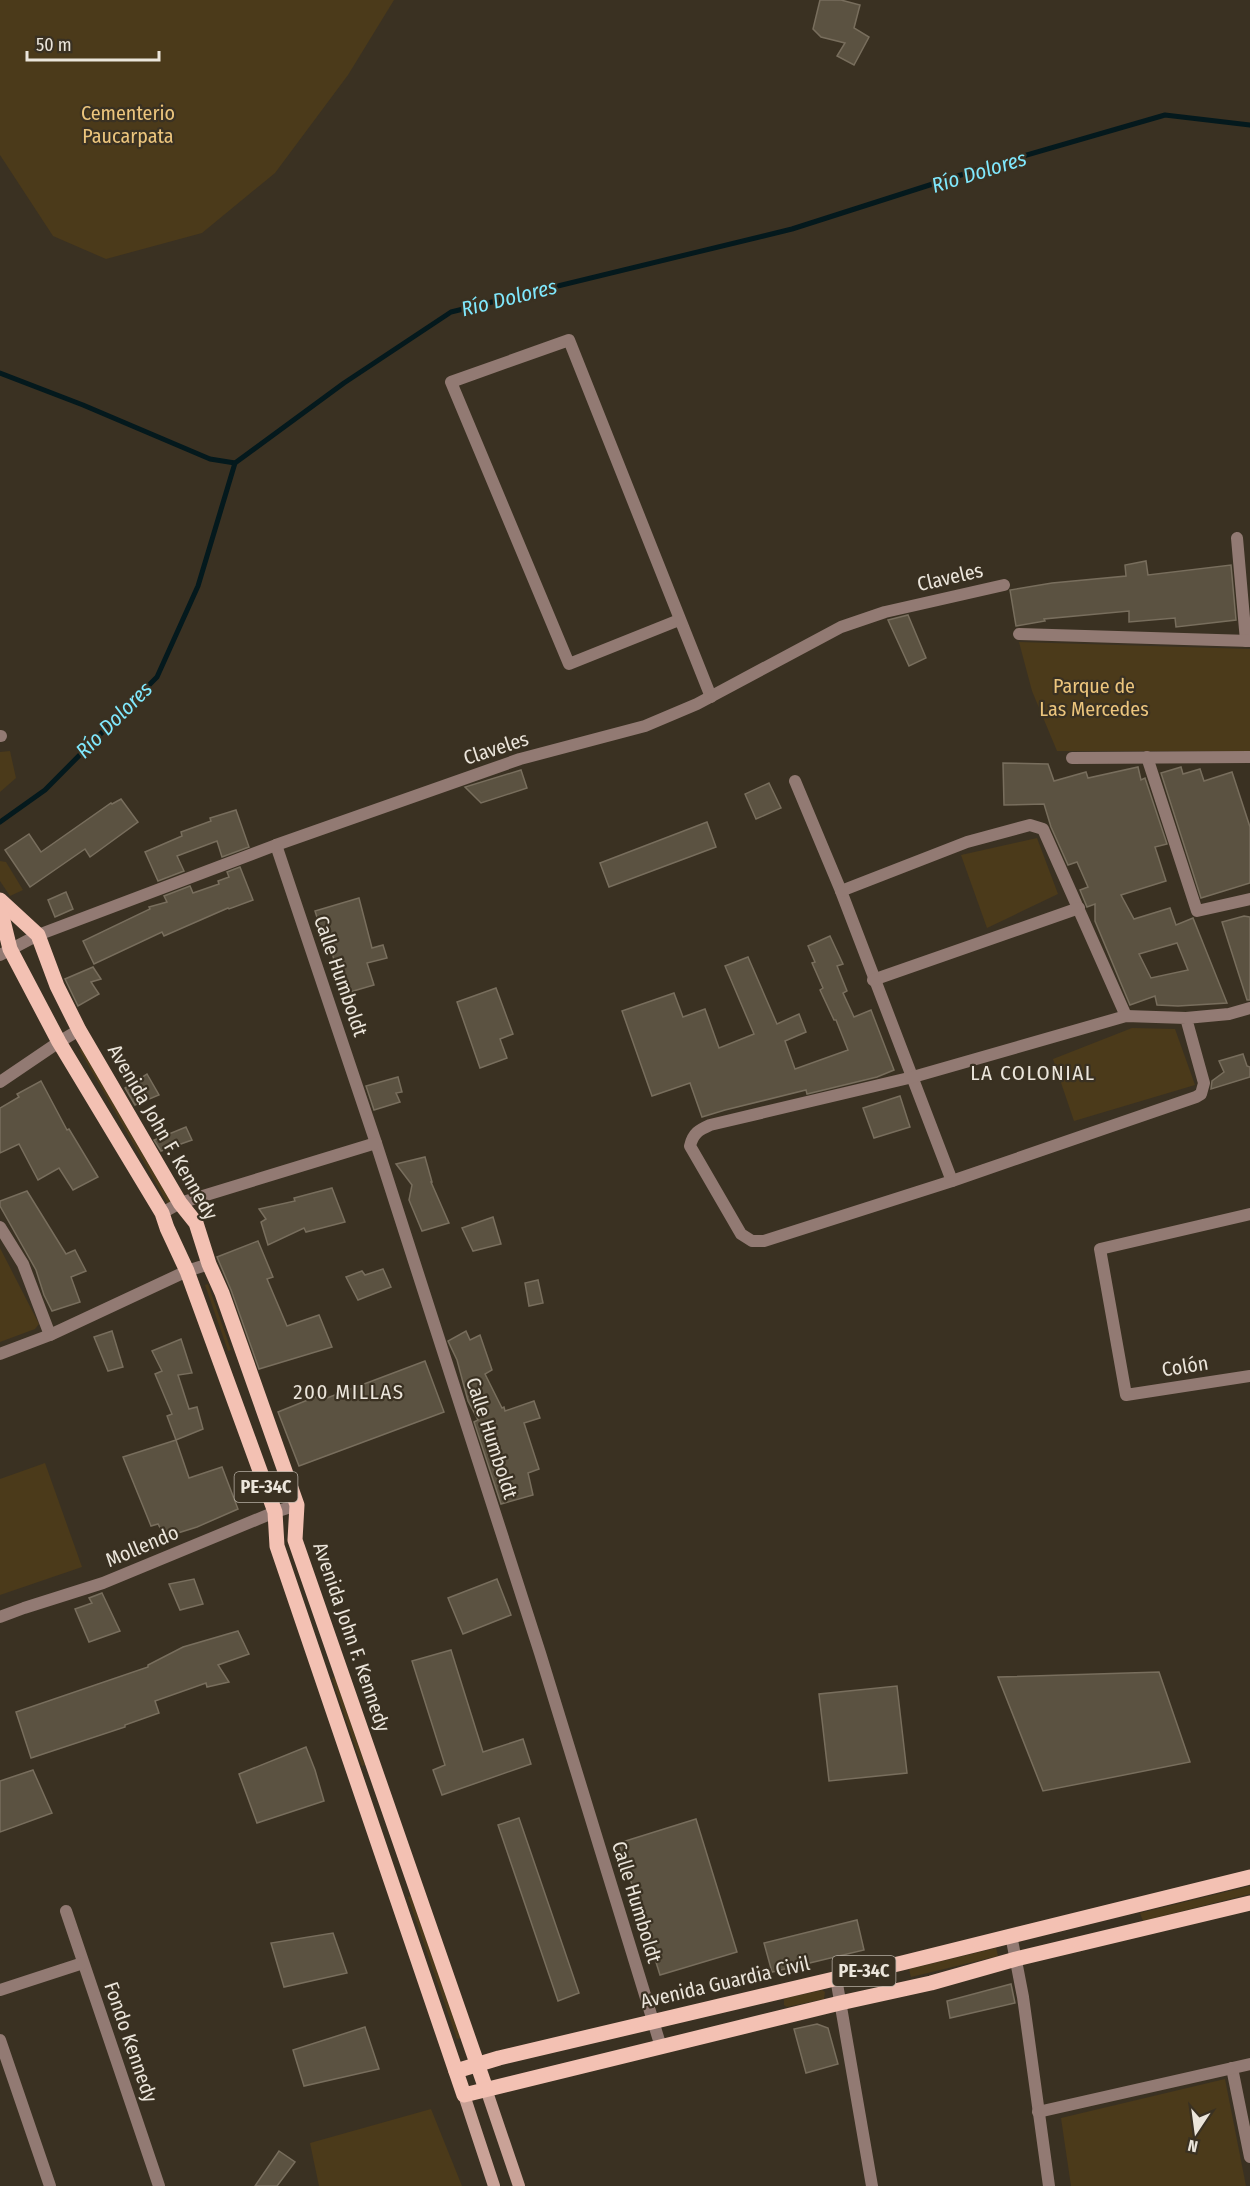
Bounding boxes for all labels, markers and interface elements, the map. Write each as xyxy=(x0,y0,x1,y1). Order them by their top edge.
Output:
scale bar xyxy=(27,24,159,62)
text: 50 m xyxy=(36,34,72,56)
park label: Cementerio Paucarpata xyxy=(81,101,175,148)
water label: Río Dolores xyxy=(928,145,1030,199)
water label: Río Dolores xyxy=(458,274,560,322)
street label: Claveles xyxy=(915,558,985,596)
park label: Parque de Las Mercedes xyxy=(1039,674,1149,721)
water label: Río Dolores xyxy=(70,676,158,764)
street label: Claveles xyxy=(460,726,532,770)
street label: Calle Humboldt xyxy=(309,912,373,1040)
street label: Avenida John F. Kennedy xyxy=(103,1040,223,1224)
district label: LA COLONIAL xyxy=(970,1060,1096,1086)
street label: Colón xyxy=(1160,1351,1210,1381)
street label: Calle Humboldt xyxy=(461,1374,523,1502)
district label: 200 MILLAS xyxy=(293,1379,405,1405)
road number: PE-34C xyxy=(234,1472,298,1502)
street label: Mollendo xyxy=(102,1520,182,1572)
street label: Avenida John F. Kennedy xyxy=(308,1539,396,1735)
street label: Calle Humboldt xyxy=(607,1838,667,1966)
street label: Avenida Guardia Civil xyxy=(638,1951,812,2013)
road number: PE-34C xyxy=(832,1956,896,1986)
street label: Fondo Kennedy xyxy=(99,1979,163,2105)
north arrow xyxy=(1166,2102,1226,2162)
text: N xyxy=(1186,2136,1200,2156)

